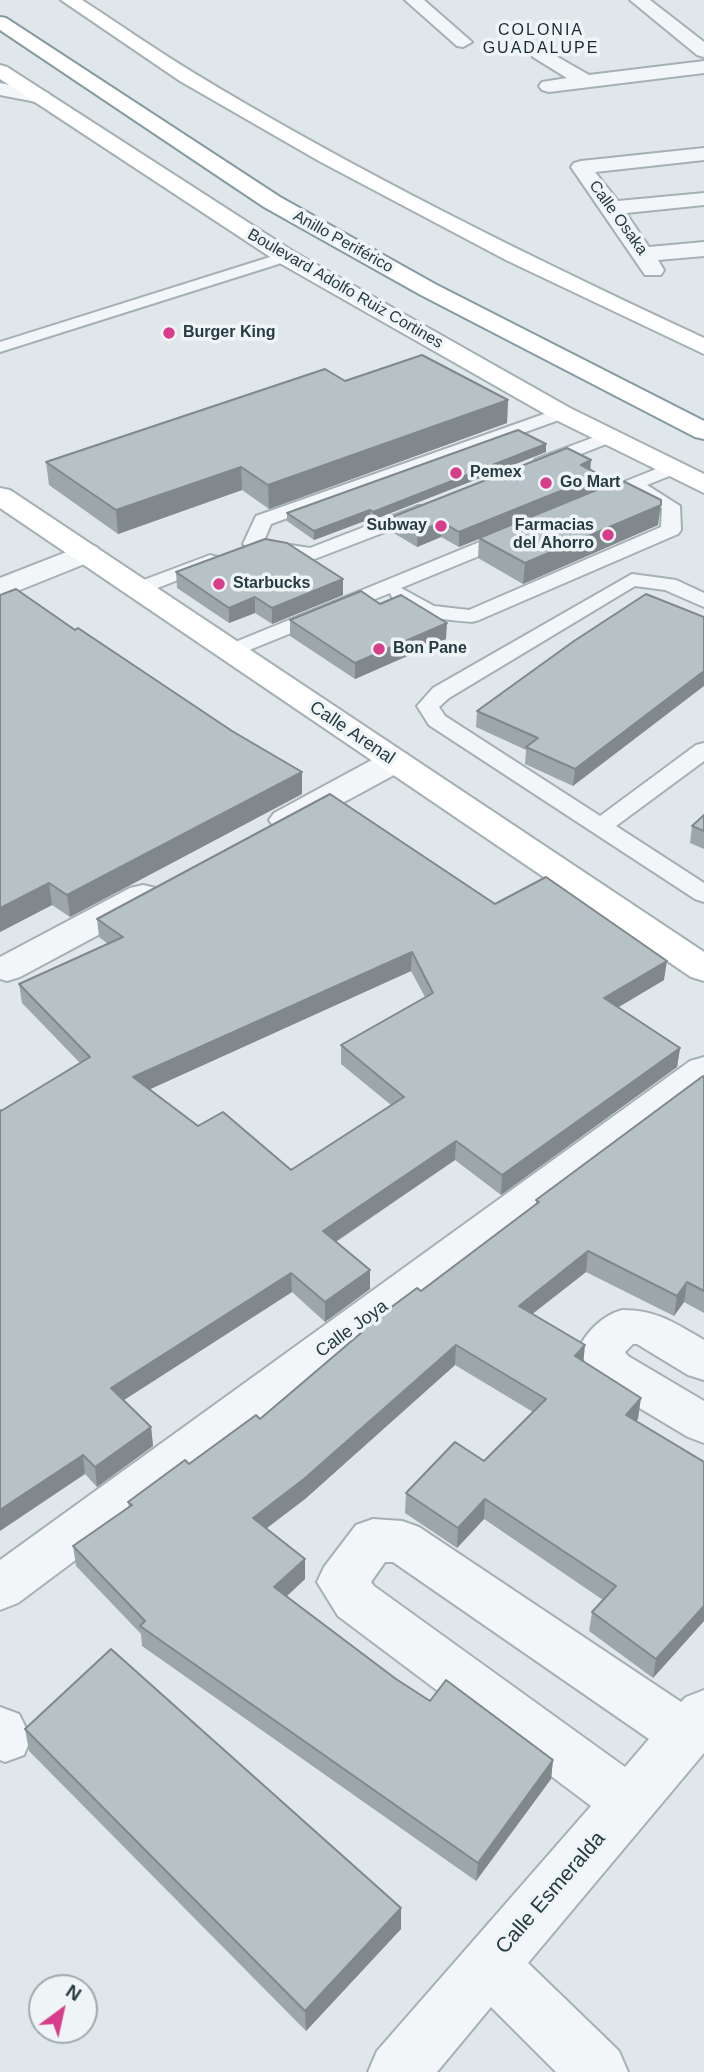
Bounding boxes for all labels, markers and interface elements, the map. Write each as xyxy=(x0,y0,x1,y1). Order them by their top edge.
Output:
district label: COLONIA GUADALUPE xyxy=(484,21,598,59)
street label: Calle Osaka xyxy=(585,177,651,259)
street label: Anillo Periférico xyxy=(290,207,396,277)
street label: Boulevard Adolfo Ruiz Cortines xyxy=(244,225,446,353)
place label: Burger King xyxy=(183,323,275,343)
marker: Burger King xyxy=(161,325,177,341)
place label: Pemex xyxy=(470,463,522,483)
marker: Pemex xyxy=(448,465,464,481)
place label: Go Mart xyxy=(560,473,620,493)
marker: Go Mart xyxy=(538,475,554,491)
place label: Subway xyxy=(367,516,427,536)
place label: Farmacias del Ahorro xyxy=(513,516,594,554)
marker: Subway xyxy=(433,518,449,534)
marker: Farmacias del Ahorro xyxy=(600,527,616,543)
place label: Starbucks xyxy=(233,574,310,594)
marker: Starbucks xyxy=(211,576,227,592)
place label: Bon Pane xyxy=(393,639,467,659)
marker: Bon Pane xyxy=(371,641,387,657)
street label: Calle Arenal xyxy=(305,697,399,769)
street label: Calle Joya xyxy=(312,1296,392,1362)
street label: Calle Esmeralda xyxy=(491,1827,611,1959)
north arrow xyxy=(28,1974,98,2044)
text: N xyxy=(62,1980,85,2005)

